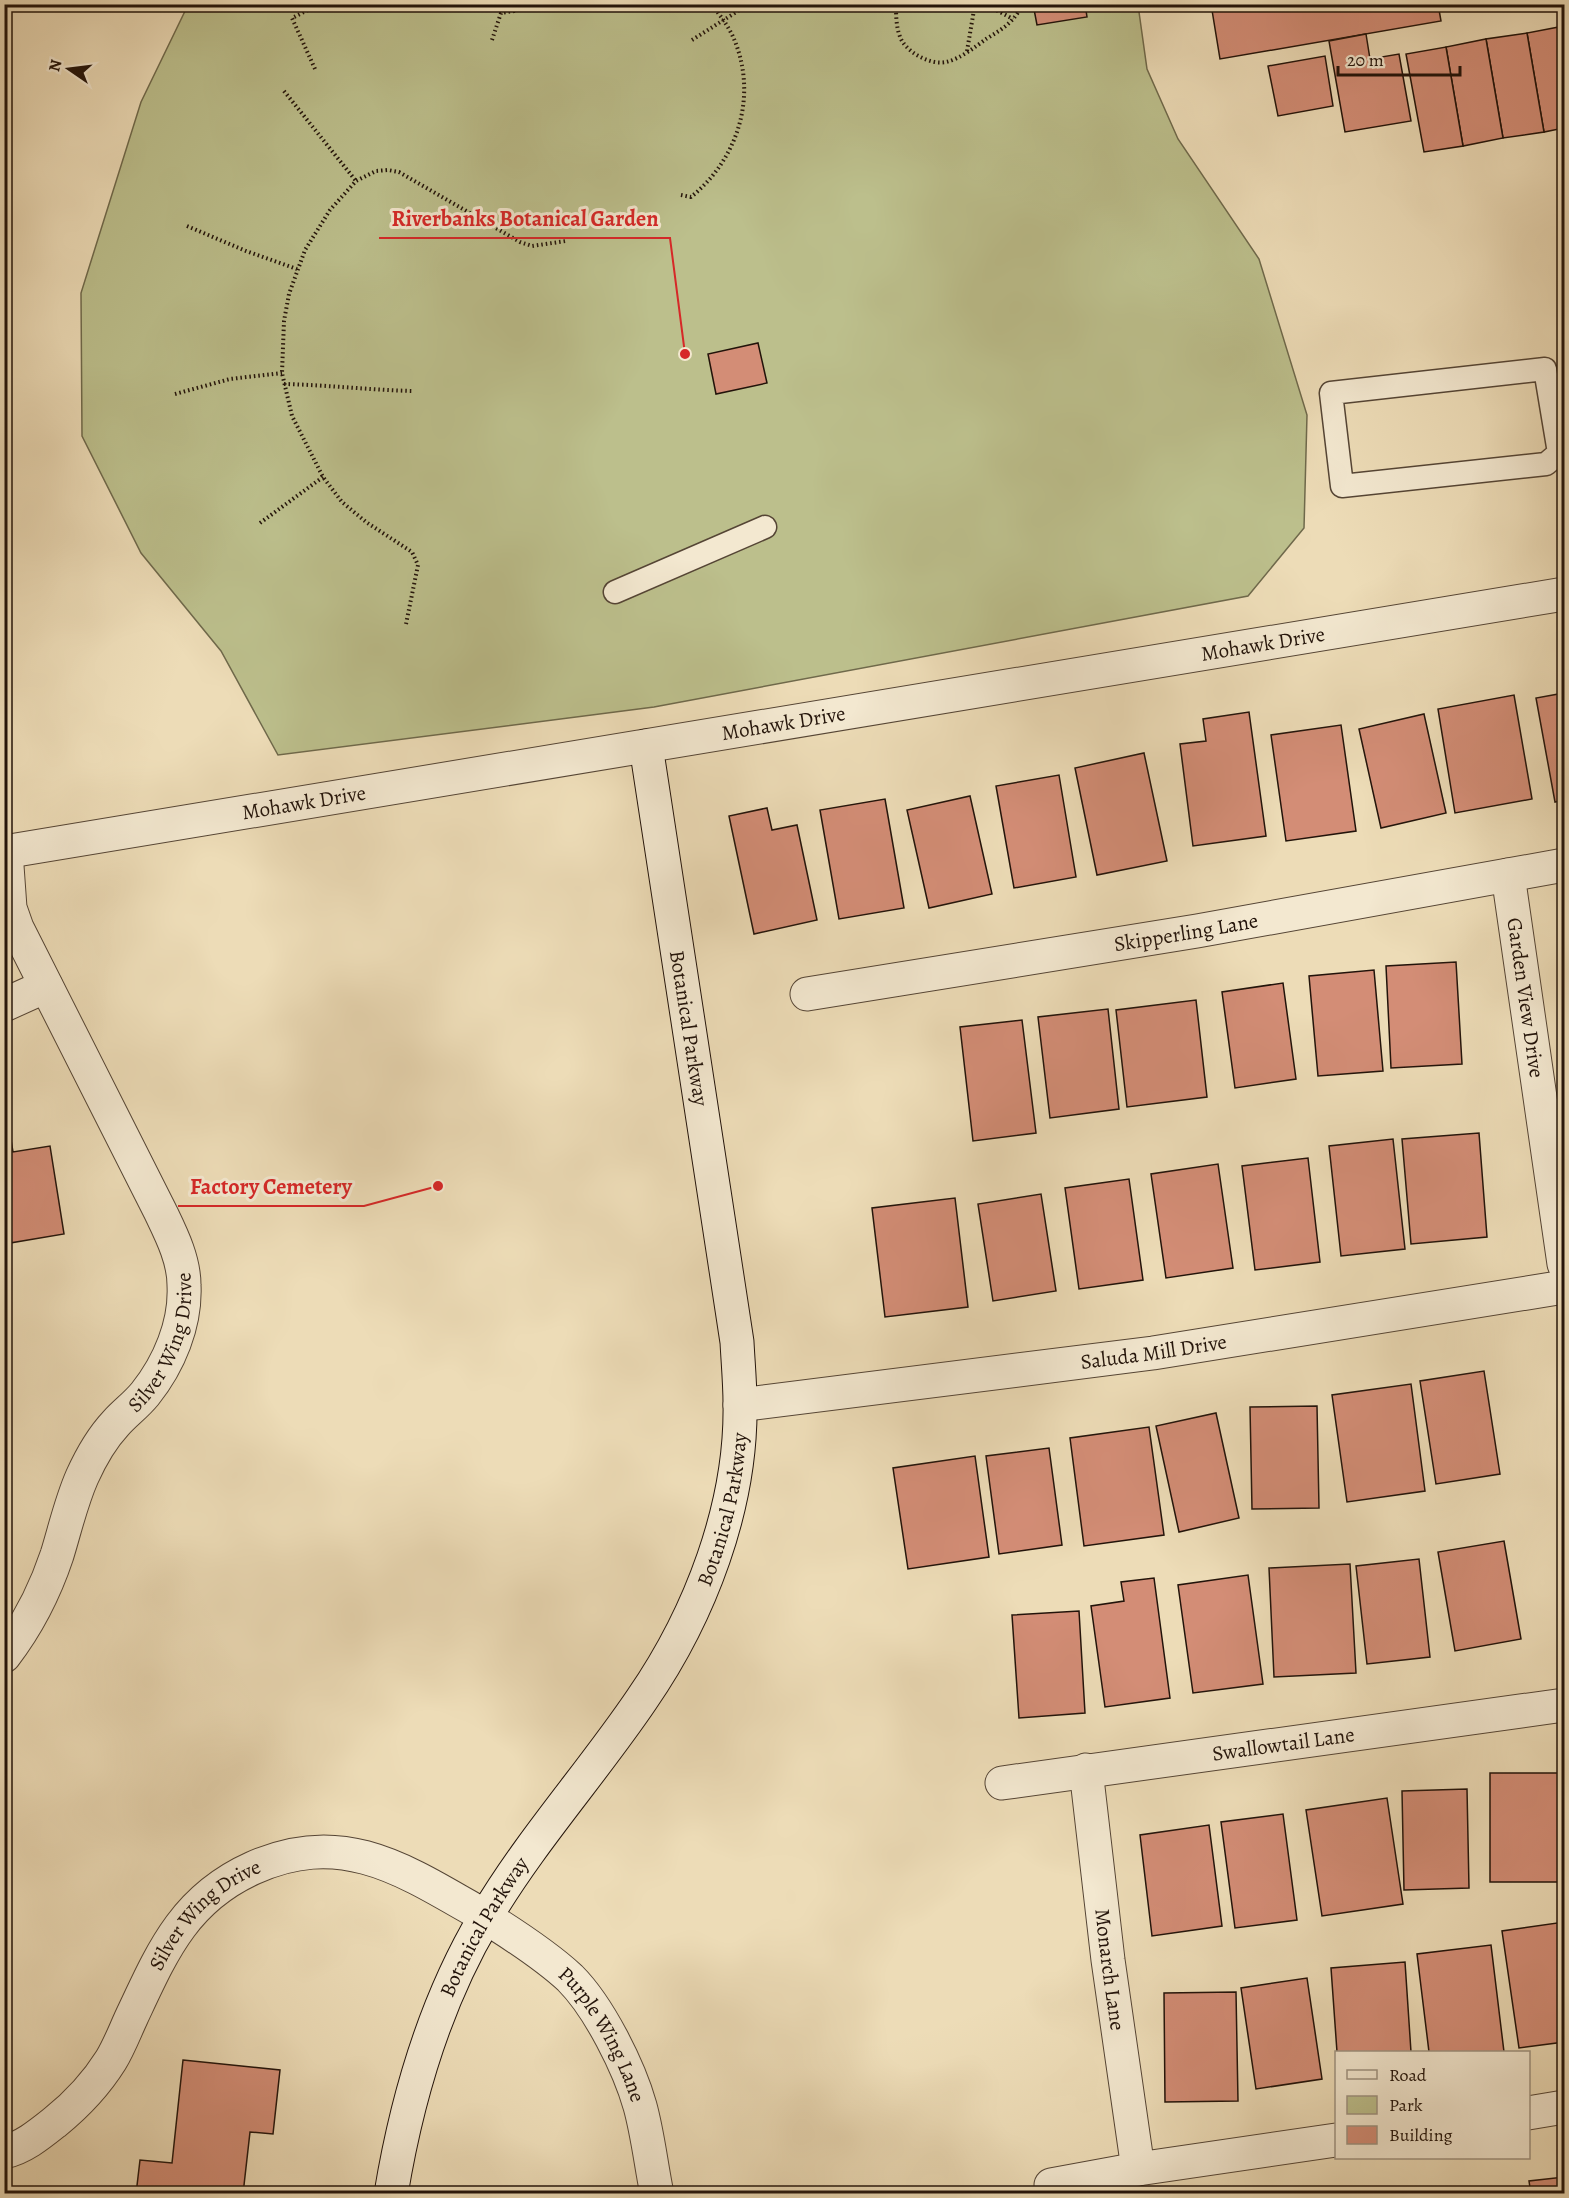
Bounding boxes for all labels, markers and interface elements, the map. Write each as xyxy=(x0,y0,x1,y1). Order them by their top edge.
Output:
north arrow xyxy=(39,39,99,99)
scale bar xyxy=(1338,39,1460,77)
text: 20 m xyxy=(1347,48,1384,72)
text: N xyxy=(43,57,68,74)
callout: Riverbanks Botanical Garden xyxy=(379,198,670,238)
text: Riverbanks Botanical Garden xyxy=(391,204,659,234)
street label: Mohawk Drive xyxy=(1199,620,1327,668)
street label: Mohawk Drive xyxy=(719,699,847,747)
street label: Mohawk Drive xyxy=(240,778,368,826)
street label: Skipperling Lane xyxy=(1112,906,1260,958)
street label: Garden View Drive xyxy=(1500,916,1551,1080)
street label: Botanical Parkway xyxy=(663,948,715,1109)
callout: Factory Cemetery xyxy=(178,1166,364,1206)
text: Factory Cemetery xyxy=(190,1172,353,1202)
street label: Silver Wing Drive xyxy=(121,1271,198,1418)
street label: Saluda Mill Drive xyxy=(1079,1327,1229,1376)
street label: Botanical Parkway xyxy=(690,1431,753,1590)
street label: Swallowtail Lane xyxy=(1210,1720,1356,1768)
street label: Botanical Parkway xyxy=(433,1850,535,2001)
street label: Silver Wing Drive xyxy=(142,1852,265,1975)
street label: Monarch Lane xyxy=(1088,1907,1132,2032)
street label: Purple Wing Lane xyxy=(552,1960,652,2106)
legend xyxy=(1335,2051,1530,2159)
text: Road xyxy=(1389,2063,1427,2087)
text: Park xyxy=(1389,2093,1423,2117)
text: Building xyxy=(1389,2123,1453,2147)

